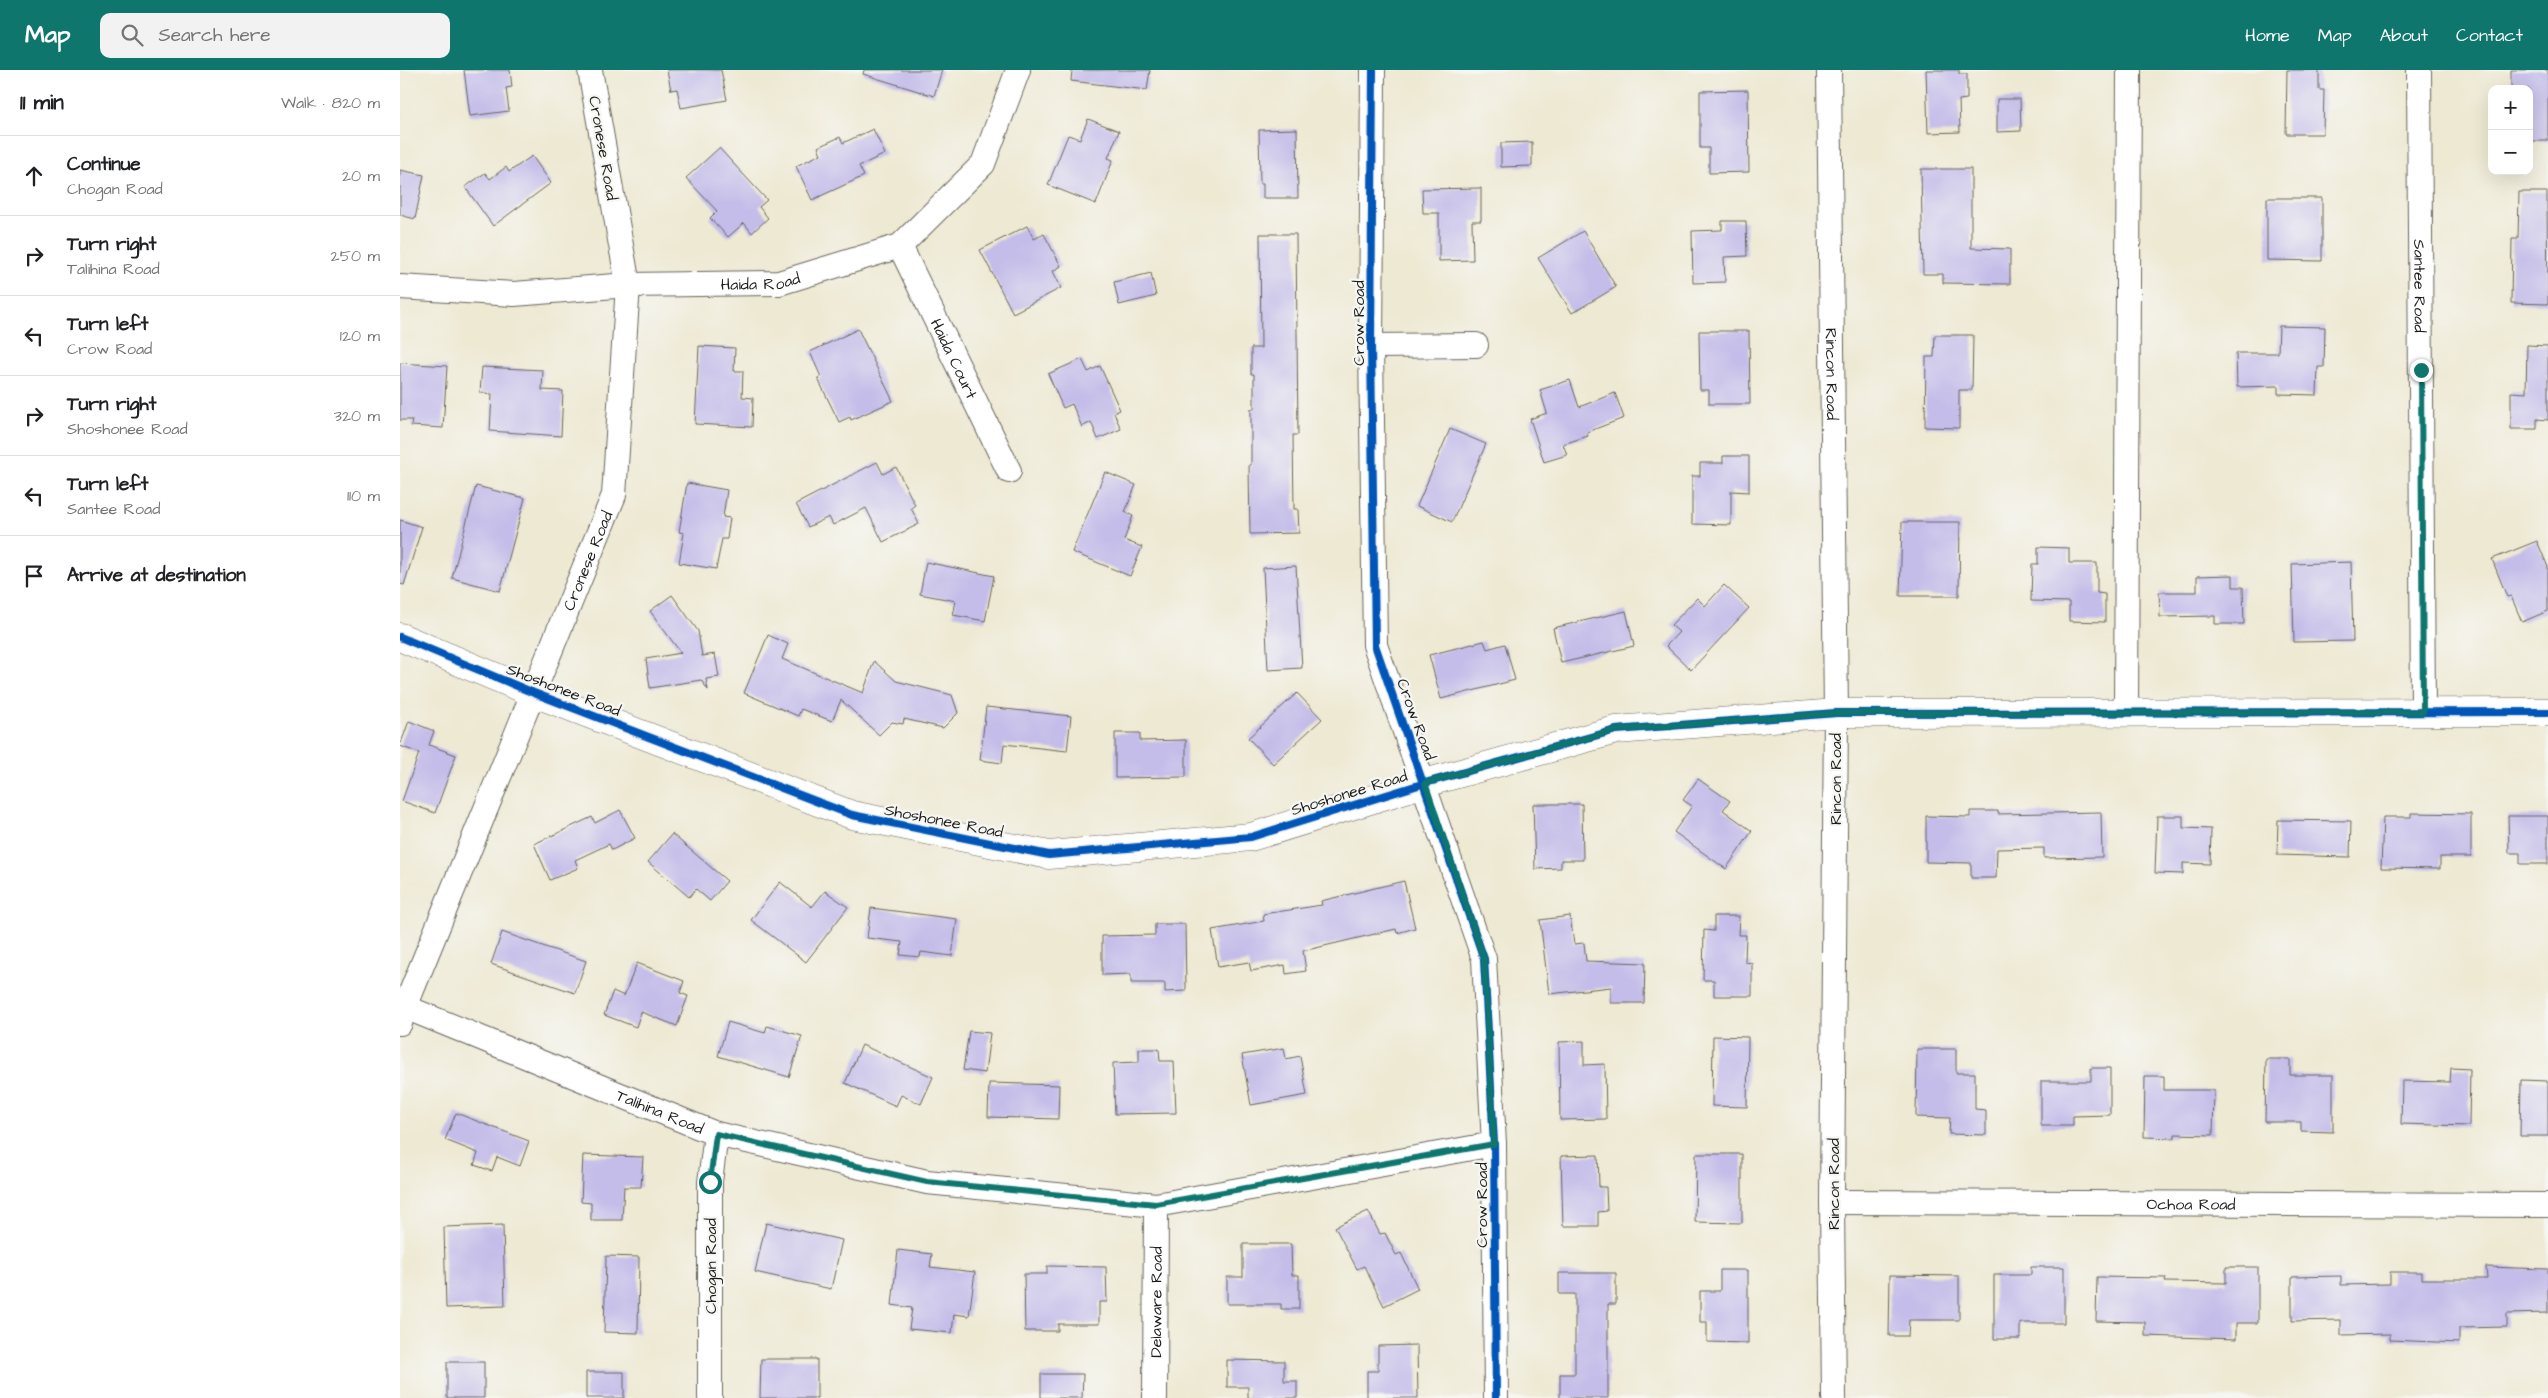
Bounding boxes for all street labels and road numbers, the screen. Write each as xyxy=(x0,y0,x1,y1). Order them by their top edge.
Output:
street label: Cronese Road xyxy=(583,94,623,202)
street label: Santee Road xyxy=(2408,239,2431,333)
street label: Haida Road xyxy=(720,267,803,296)
street label: Crow Road xyxy=(1348,280,1370,366)
street label: Haida Court xyxy=(925,315,983,403)
street label: Rincon Road xyxy=(1820,328,1843,420)
street label: Cronese Road xyxy=(558,508,618,614)
street label: Shoshonee Road xyxy=(503,658,624,722)
street label: Crow Road xyxy=(1391,676,1441,763)
street label: Rincon Road xyxy=(1825,733,1847,825)
street label: Shoshonee Road xyxy=(1288,765,1410,821)
street label: Shoshonee Road xyxy=(883,799,1005,843)
street label: Talihina Road xyxy=(613,1084,707,1140)
street label: Rincon Road xyxy=(1823,1138,1845,1230)
street label: Crow Road xyxy=(1471,1162,1493,1248)
street label: Ochoa Road xyxy=(2146,1193,2236,1216)
street label: Chogan Road xyxy=(700,1218,723,1314)
street label: Delaware Road xyxy=(1145,1246,1168,1358)

